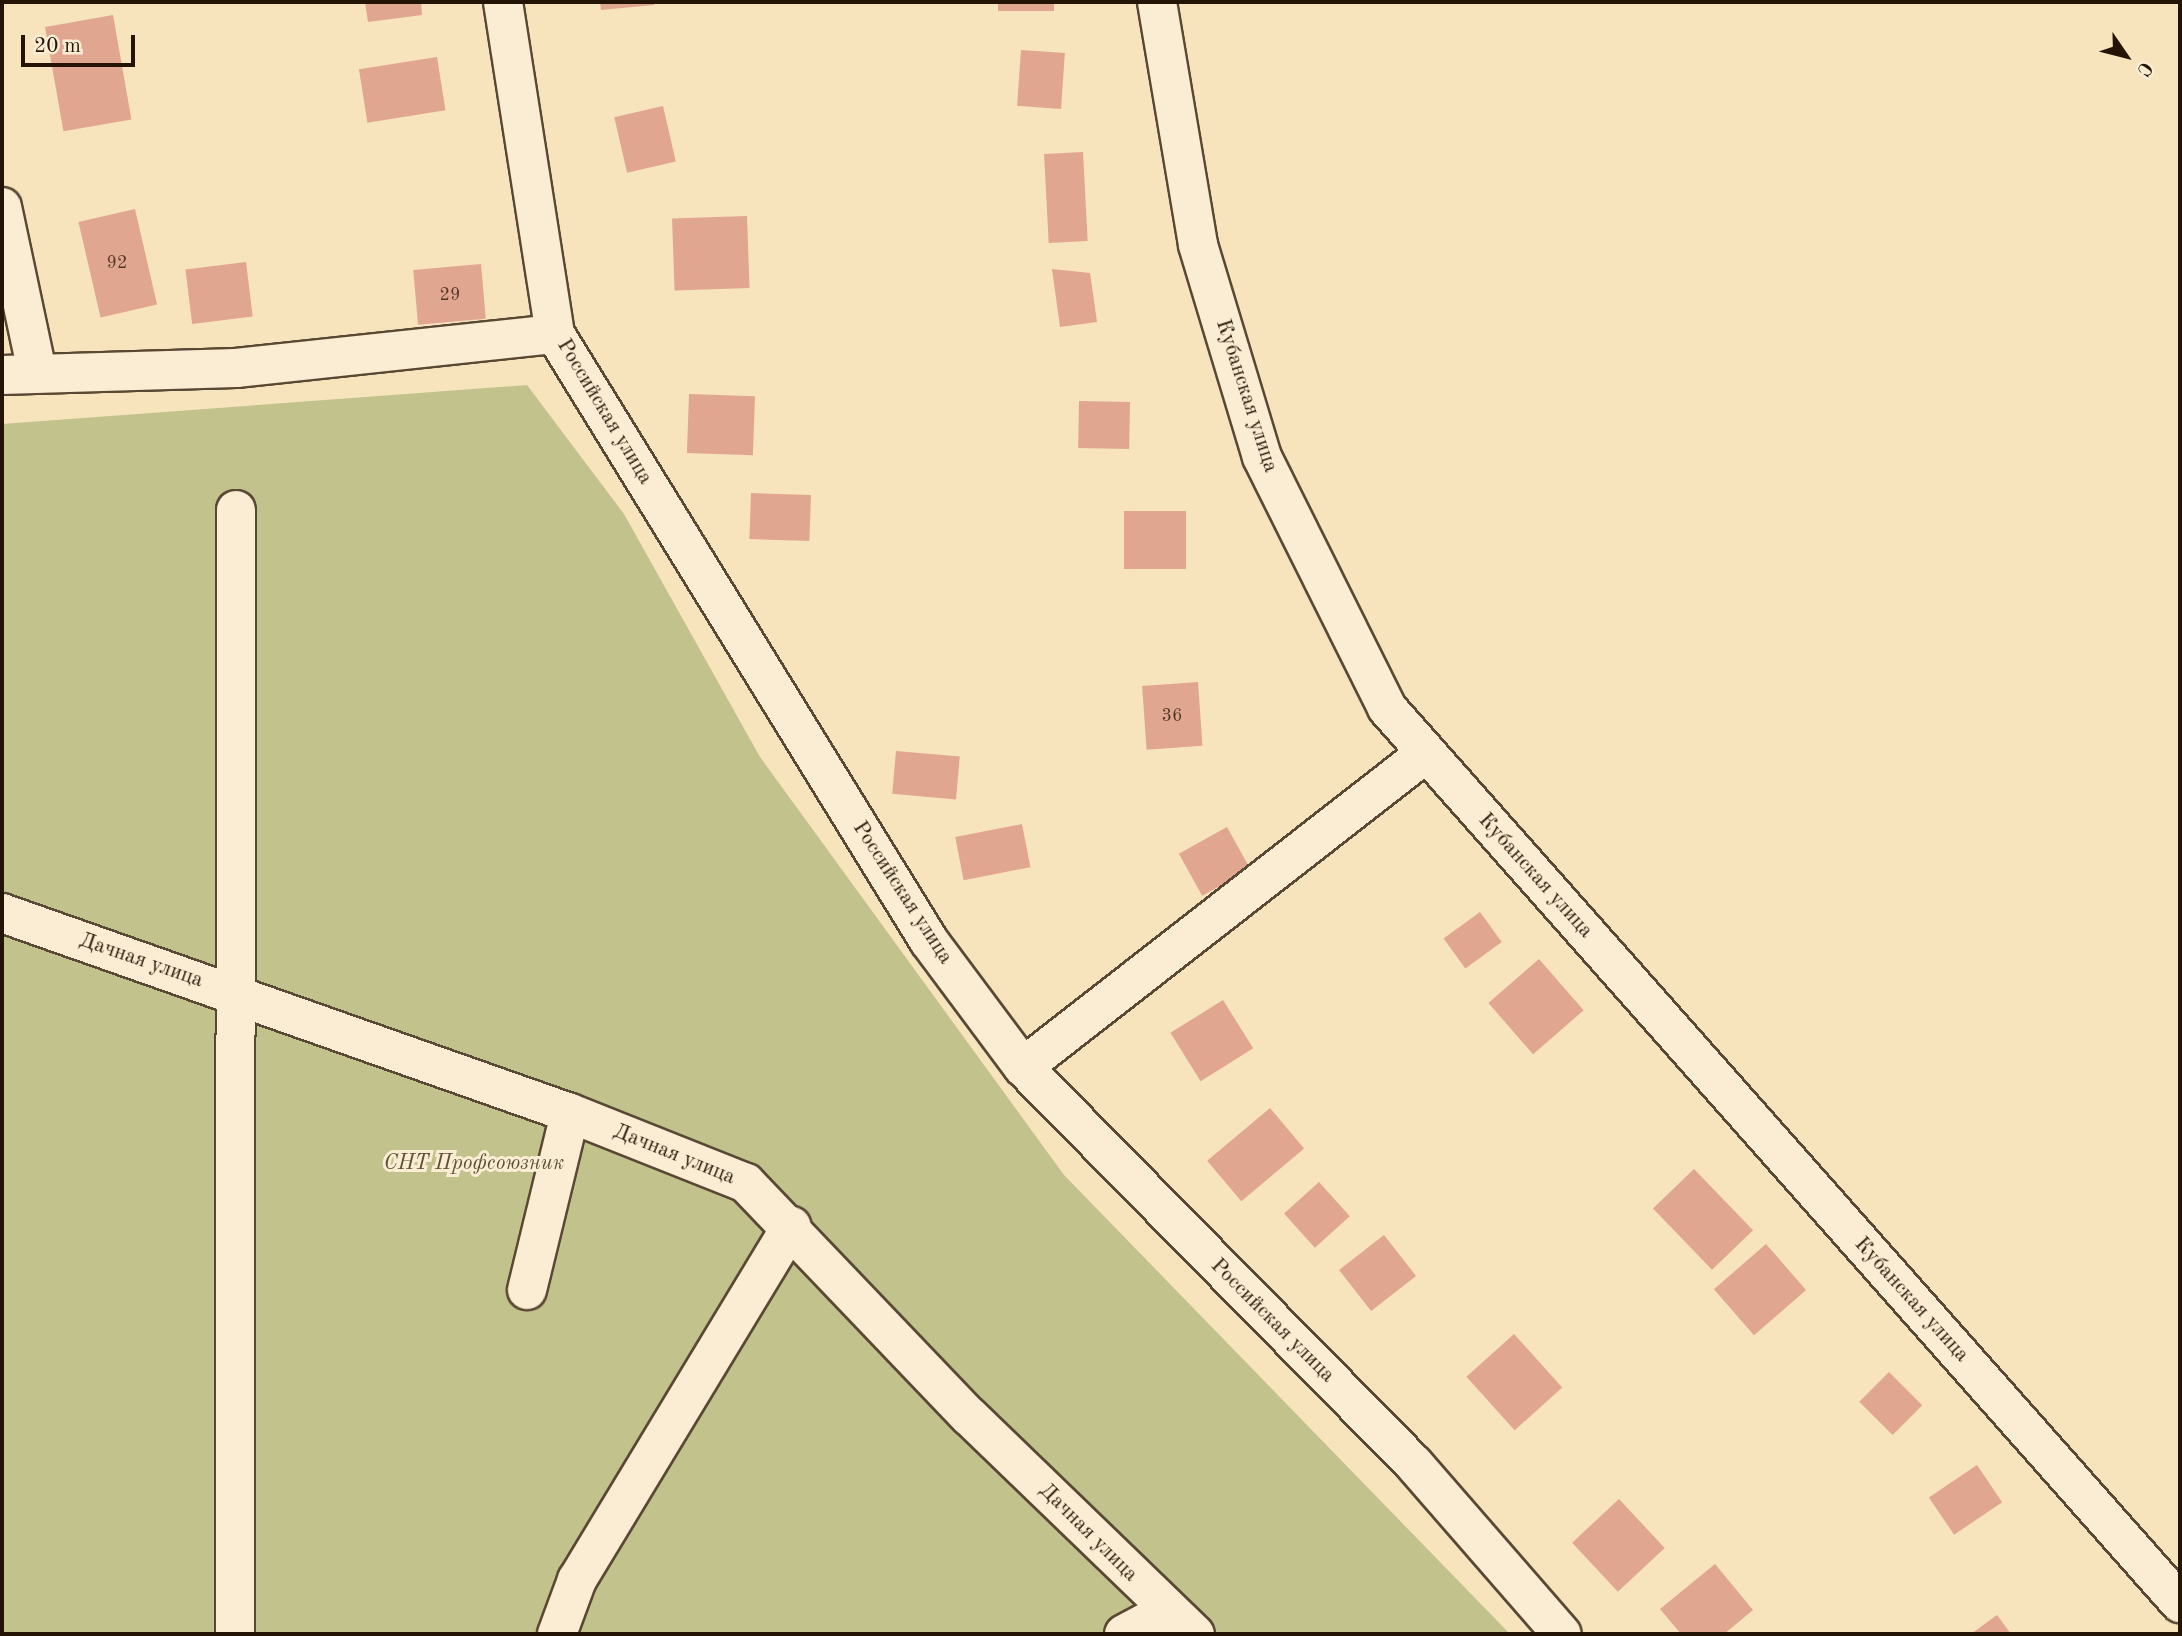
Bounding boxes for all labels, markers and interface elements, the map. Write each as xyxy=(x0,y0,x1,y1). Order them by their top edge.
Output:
scale bar xyxy=(24,21,138,65)
north arrow xyxy=(2091,21,2161,91)
text: 20 m xyxy=(34,36,81,57)
text: С xyxy=(2132,58,2155,79)
house number: 92 xyxy=(107,252,127,274)
house number: 29 xyxy=(440,284,460,306)
street label: Кубанская улица xyxy=(1209,316,1283,476)
street label: Российская улица xyxy=(551,335,657,489)
house number: 36 xyxy=(1162,705,1182,727)
street label: Кубанская улица xyxy=(1472,808,1598,944)
street label: Российская улица xyxy=(846,817,958,969)
street label: Дачная улица xyxy=(76,928,206,994)
street label: Дачная улица xyxy=(610,1119,738,1191)
park label: СНТ Профсоюзник xyxy=(384,1151,564,1177)
street label: Кубанская улица xyxy=(1848,1232,1974,1368)
street label: Российская улица xyxy=(1205,1254,1339,1388)
street label: Дачная улица xyxy=(1034,1479,1142,1587)

